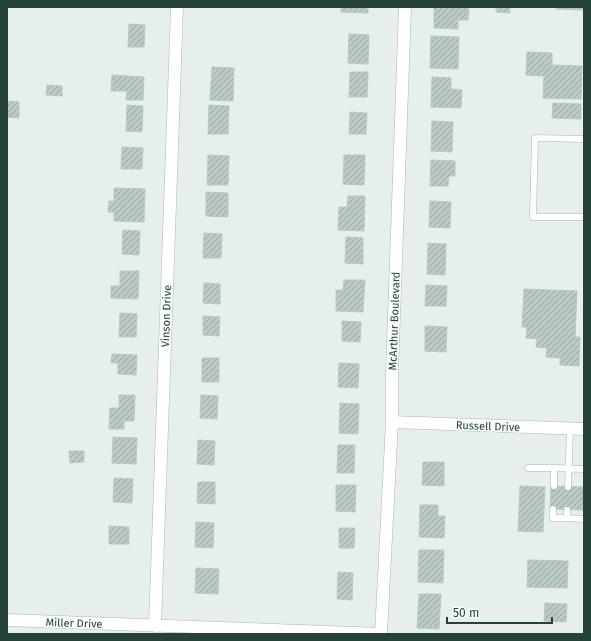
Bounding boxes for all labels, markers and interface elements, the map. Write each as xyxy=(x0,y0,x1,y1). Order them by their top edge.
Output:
street label: McArthur Boulevard xyxy=(386,271,403,371)
street label: Vinson Drive xyxy=(159,285,174,347)
street label: Russell Drive xyxy=(456,419,520,434)
scale bar xyxy=(447,599,552,625)
text: 50 m xyxy=(453,606,479,620)
street label: Miller Drive xyxy=(45,616,103,631)

